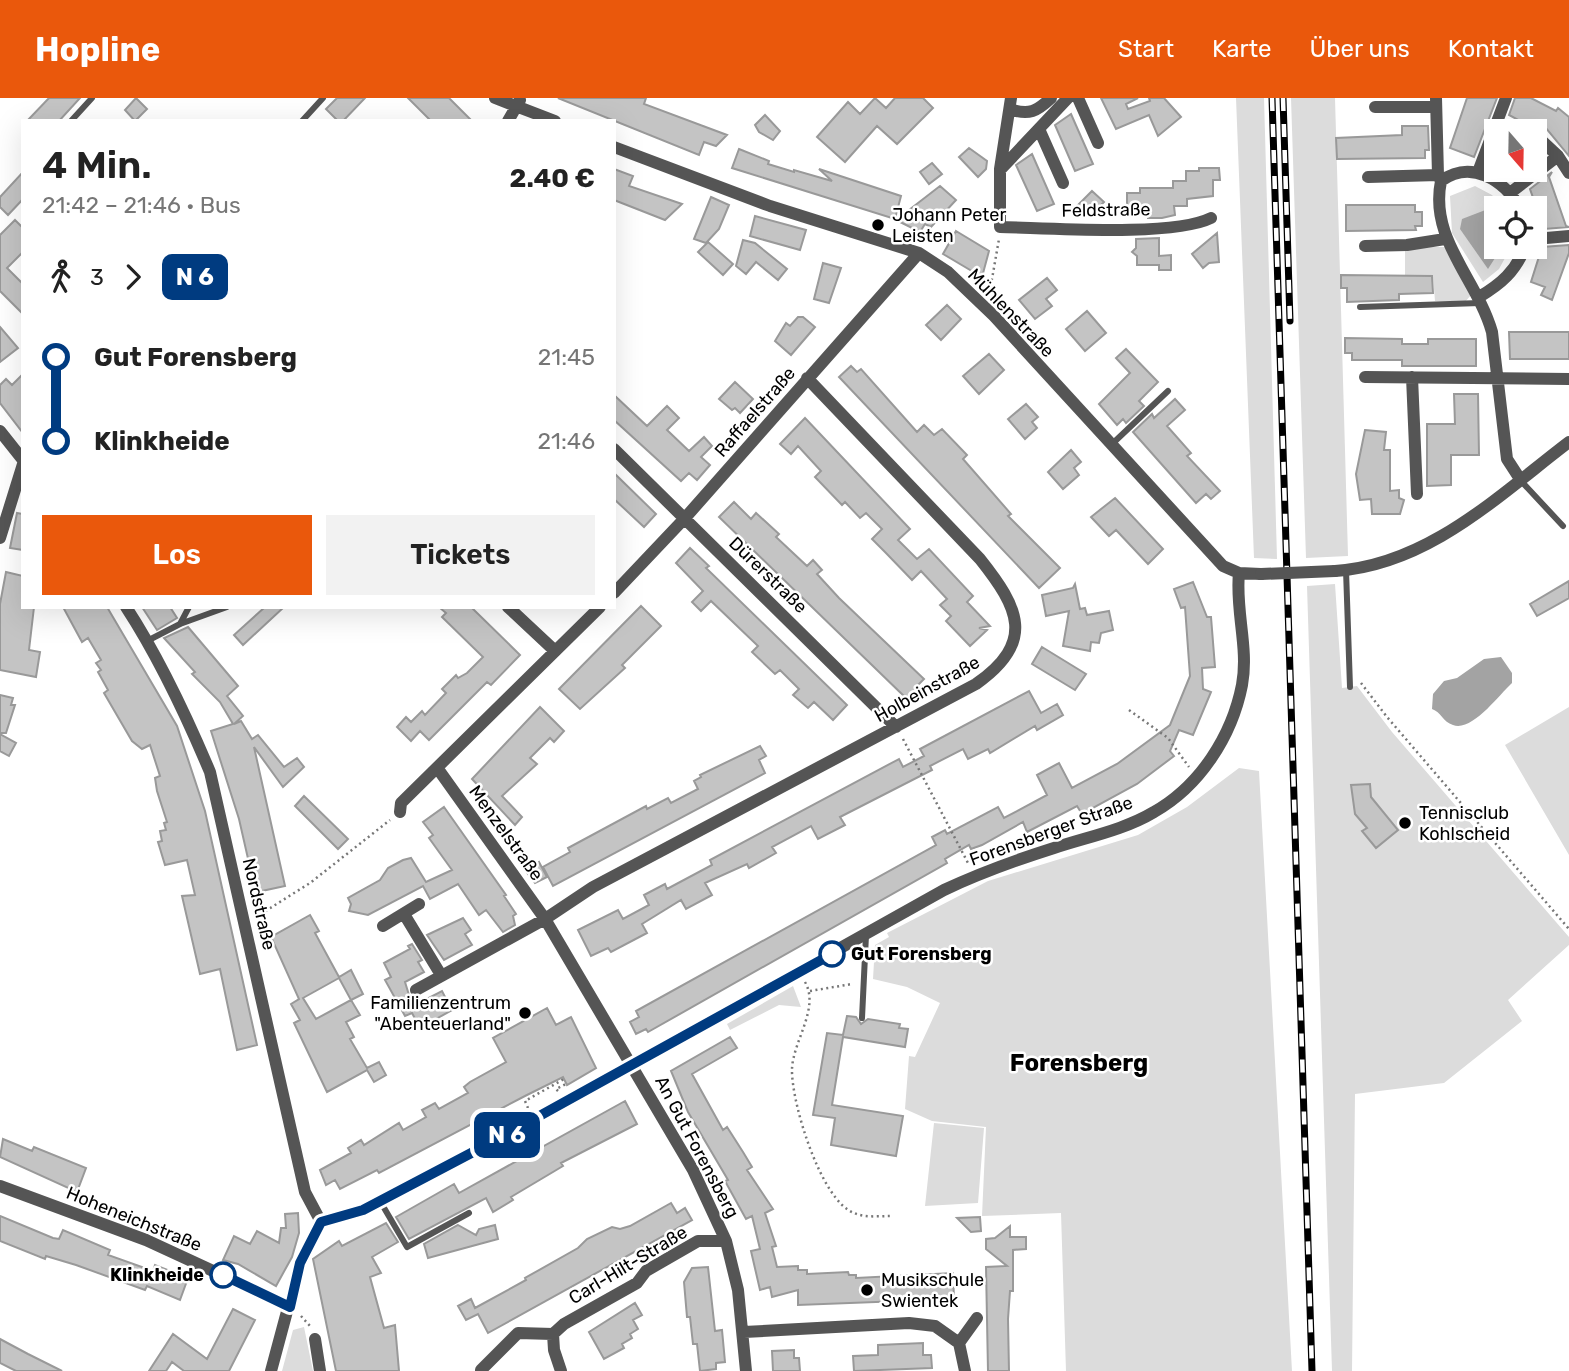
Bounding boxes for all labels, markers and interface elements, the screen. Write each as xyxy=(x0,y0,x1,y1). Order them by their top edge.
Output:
text: Hopline xyxy=(35,30,160,69)
text: Start xyxy=(1118,35,1174,63)
text: Karte xyxy=(1212,35,1272,63)
text: Über uns xyxy=(1310,35,1410,63)
text: Kontakt xyxy=(1448,35,1534,63)
north arrow xyxy=(1484,119,1547,182)
map controls xyxy=(1484,119,1547,259)
text: 4 Min. xyxy=(42,142,152,188)
text: 2.40 € xyxy=(510,163,595,194)
text: 21:42 – 21:46 · Bus xyxy=(42,191,241,219)
button: locate xyxy=(1484,196,1547,259)
street label: Feldstraße xyxy=(1061,198,1151,222)
place label: Johann Peter Leisten xyxy=(892,204,1006,247)
marker: Johann Peter Leisten xyxy=(870,217,886,233)
icon: walk xyxy=(42,258,80,296)
icon: forward xyxy=(114,258,152,296)
text: 3 xyxy=(90,263,104,291)
text: N 6 xyxy=(176,263,214,291)
street label: Mühlenstraße xyxy=(963,264,1059,362)
text: Gut Forensberg xyxy=(94,342,297,373)
text: 21:45 xyxy=(538,343,595,371)
street label: Raffaelstraße xyxy=(710,363,800,461)
text: Klinkheide xyxy=(94,426,230,457)
text: 21:46 xyxy=(538,427,595,455)
button: Los xyxy=(42,515,312,595)
button: Tickets xyxy=(326,515,595,595)
street label: Dürerstraße xyxy=(724,532,812,618)
street label: Holbeinstraße xyxy=(870,651,984,727)
street label: Menzelstraße xyxy=(464,781,548,885)
street label: Forensberger Straße xyxy=(966,791,1136,871)
place label: Tennisclub Kohlscheid xyxy=(1419,802,1510,845)
marker: Tennisclub Kohlscheid xyxy=(1397,815,1413,831)
street label: Nordstraße xyxy=(238,856,280,952)
marker: Gut Forensberg xyxy=(819,941,845,967)
place label: Gut Forensberg xyxy=(851,943,992,965)
place label: Familienzentrum "Abenteuerland" xyxy=(370,992,511,1035)
marker: Familienzentrum "Abenteuerland" xyxy=(517,1005,533,1021)
district label: Forensberg xyxy=(1010,1049,1148,1077)
street label: An Gut Forensberg xyxy=(650,1072,744,1222)
line badge: N 6 xyxy=(467,1112,547,1158)
text: N 6 xyxy=(488,1121,526,1149)
street label: Hoheneichstraße xyxy=(63,1182,205,1256)
street label: Carl-Hilt-Straße xyxy=(565,1221,691,1309)
marker: Klinkheide xyxy=(210,1262,236,1288)
place label: Klinkheide xyxy=(110,1264,204,1286)
place label: Musikschule Swientek xyxy=(881,1269,984,1312)
marker: Musikschule Swientek xyxy=(859,1282,875,1298)

